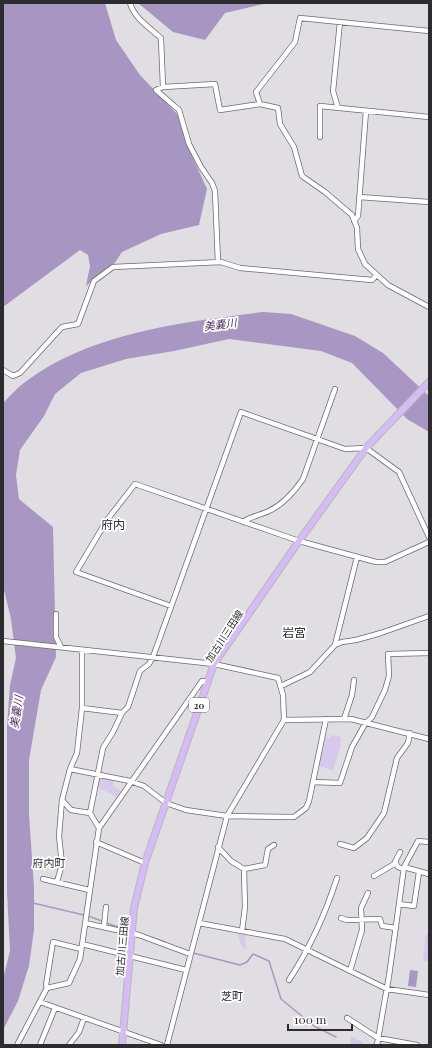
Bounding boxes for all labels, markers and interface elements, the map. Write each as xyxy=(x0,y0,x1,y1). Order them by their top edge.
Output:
water label: 美嚢川 xyxy=(203,314,238,333)
district label: 府内 xyxy=(101,516,125,532)
street label: 加古川三田線 xyxy=(202,607,246,665)
district label: 岩宮 xyxy=(282,624,306,640)
water label: 美嚢川 xyxy=(6,694,26,729)
road number: 20 xyxy=(189,698,209,712)
district label: 府内町 xyxy=(33,855,66,870)
street label: 加古川三田線 xyxy=(112,916,132,976)
district label: 芝町 xyxy=(221,988,243,1003)
scale bar xyxy=(288,1006,352,1032)
text: 100 m xyxy=(294,1011,327,1027)

